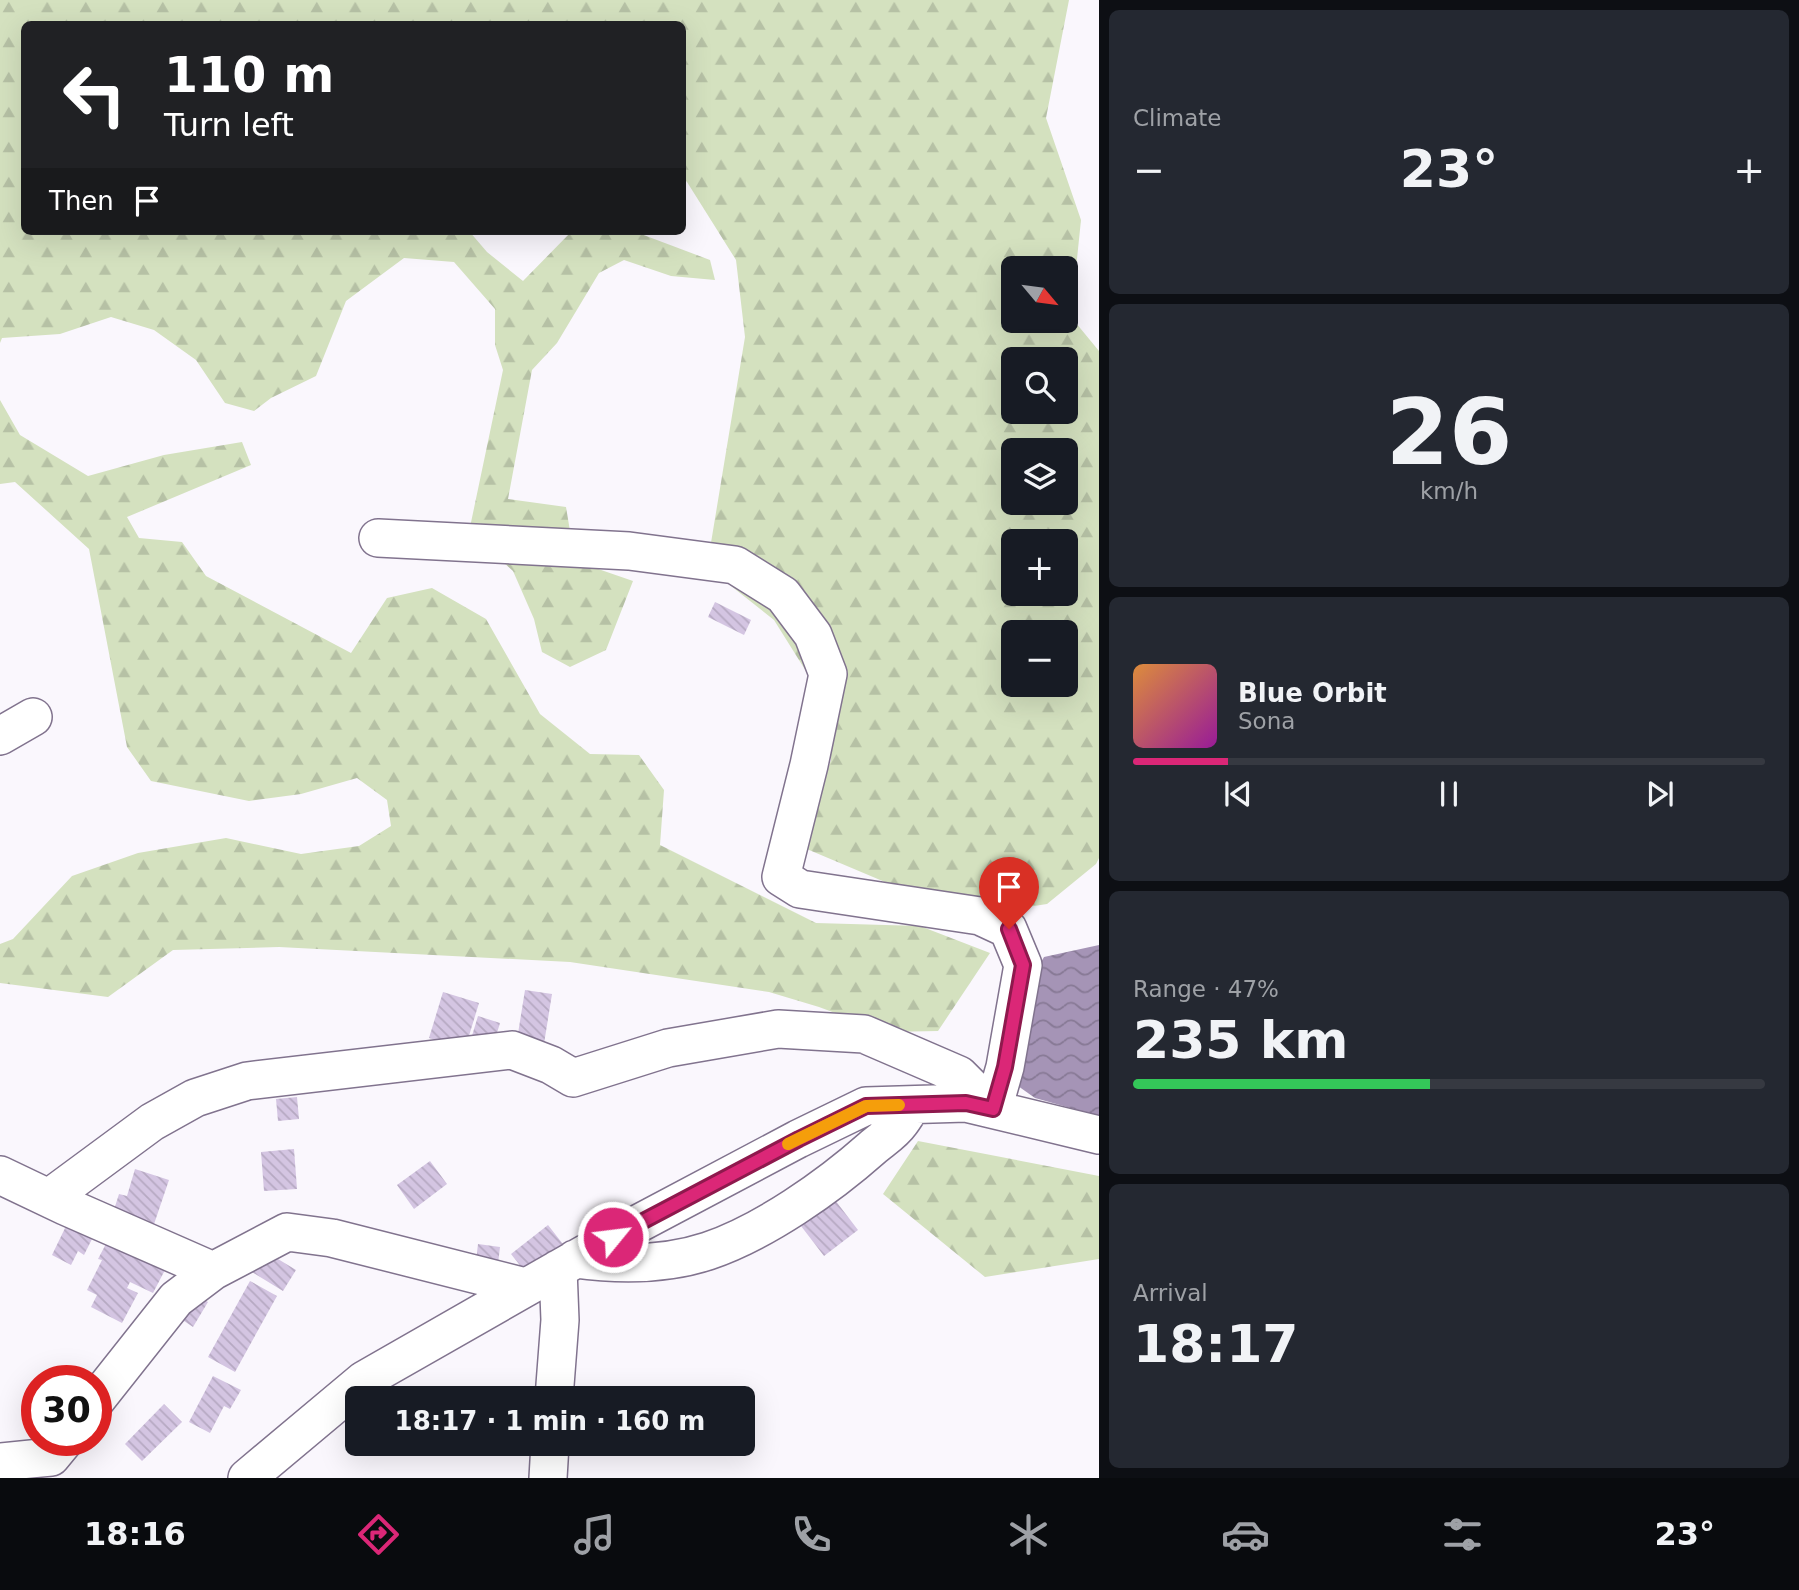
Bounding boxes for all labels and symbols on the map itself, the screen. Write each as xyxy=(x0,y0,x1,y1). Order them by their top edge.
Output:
north arrow xyxy=(1001,256,1078,332)
pin xyxy=(979,857,1039,929)
position arrow xyxy=(576,1200,650,1274)
speed limit sign: 30 xyxy=(21,1365,112,1456)

